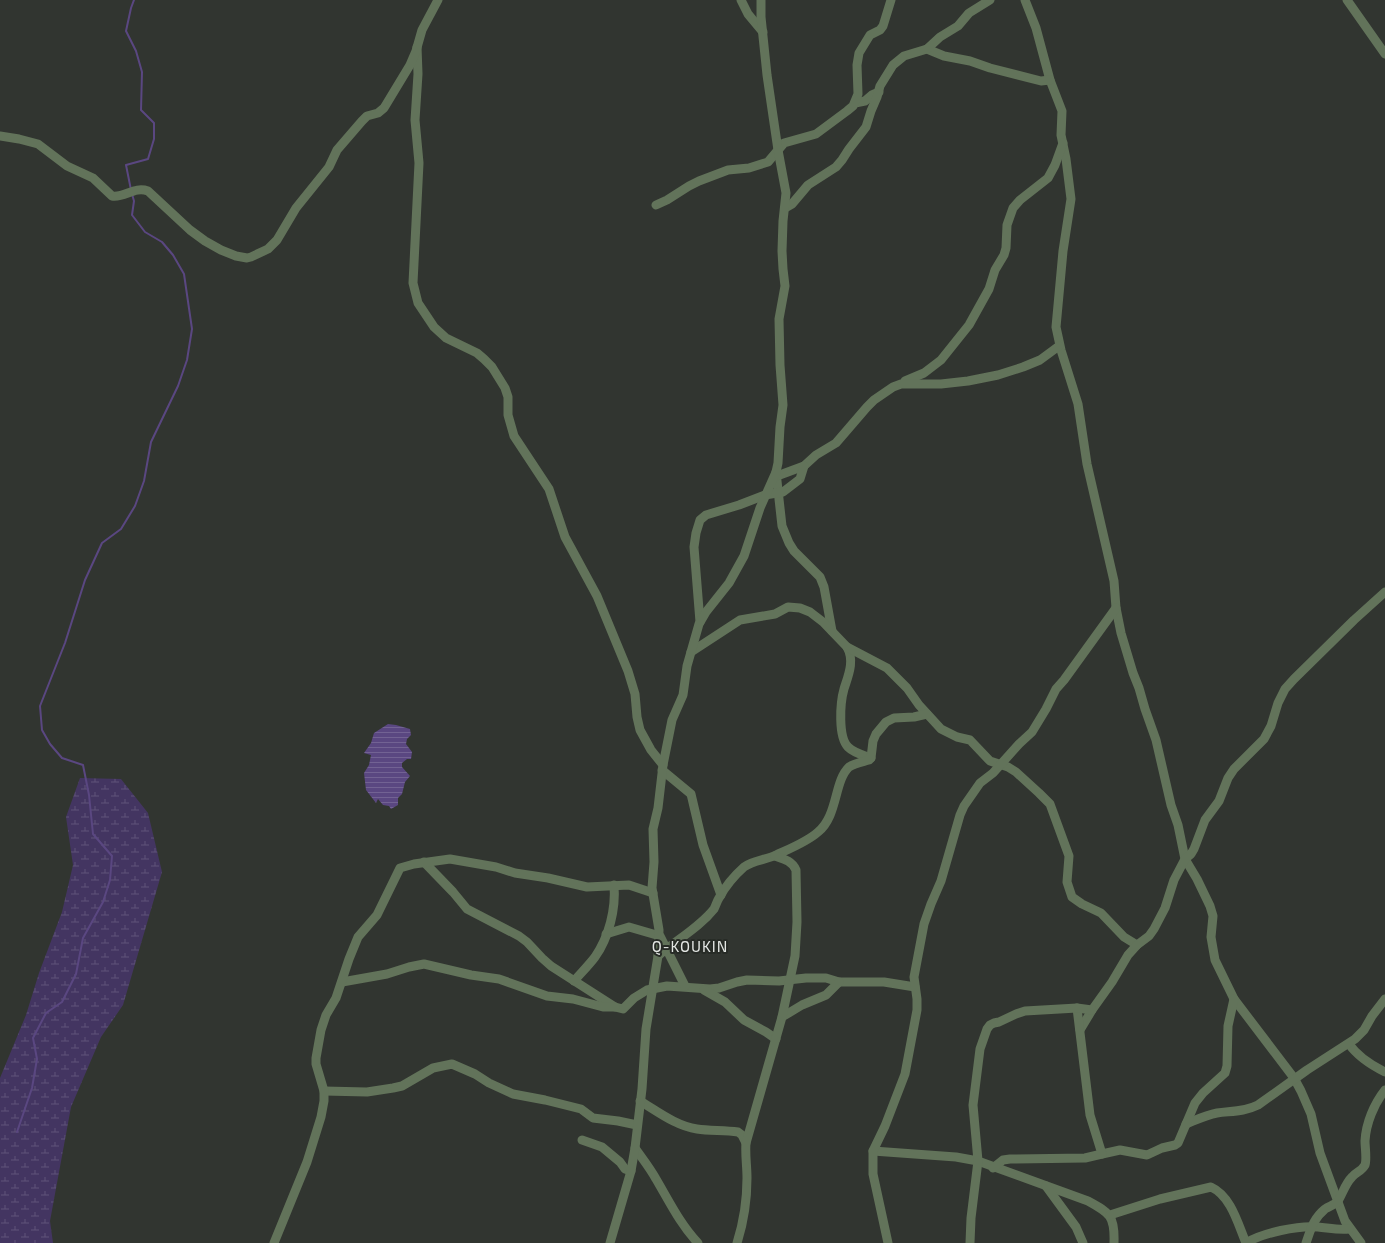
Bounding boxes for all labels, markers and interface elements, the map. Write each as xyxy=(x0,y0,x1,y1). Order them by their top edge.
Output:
district label: Q-KOUKIN xyxy=(652,937,728,956)

